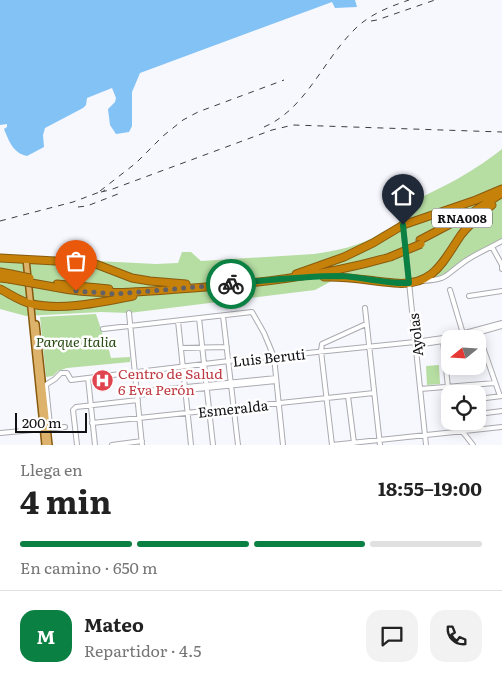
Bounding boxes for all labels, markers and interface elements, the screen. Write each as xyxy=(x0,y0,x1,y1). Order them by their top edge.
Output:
pin xyxy=(382,174,424,225)
icon: home xyxy=(389,181,417,209)
road number: RNA008 xyxy=(432,208,492,228)
pin xyxy=(55,240,97,291)
icon: bag xyxy=(62,247,90,275)
courier xyxy=(206,259,256,309)
icon: bike xyxy=(217,270,245,298)
street label: Ayolas xyxy=(403,312,427,358)
north arrow xyxy=(441,330,486,375)
map controls xyxy=(441,330,486,430)
park label: Parque Italia xyxy=(35,331,117,351)
street label: Luis Beruti xyxy=(232,343,307,371)
place label: Centro de Salud 6 Eva Perón xyxy=(118,363,223,399)
hospital icon: Centro de Salud 6 Eva Perón xyxy=(90,369,114,393)
button: locate xyxy=(441,385,486,430)
street label: Esmeralda xyxy=(197,394,270,422)
scale bar xyxy=(15,410,88,433)
text: 200 m xyxy=(22,412,62,432)
text: Llega en xyxy=(20,457,83,481)
text: 18:55–19:00 xyxy=(378,474,482,502)
text: 4 min xyxy=(20,476,112,524)
text: En camino · 650 m xyxy=(20,555,158,579)
text: Mateo xyxy=(84,610,144,638)
button: chat xyxy=(366,610,418,662)
button: phone xyxy=(430,610,482,662)
text: M xyxy=(37,622,55,650)
text: Repartidor · 4.5 xyxy=(84,638,201,662)

